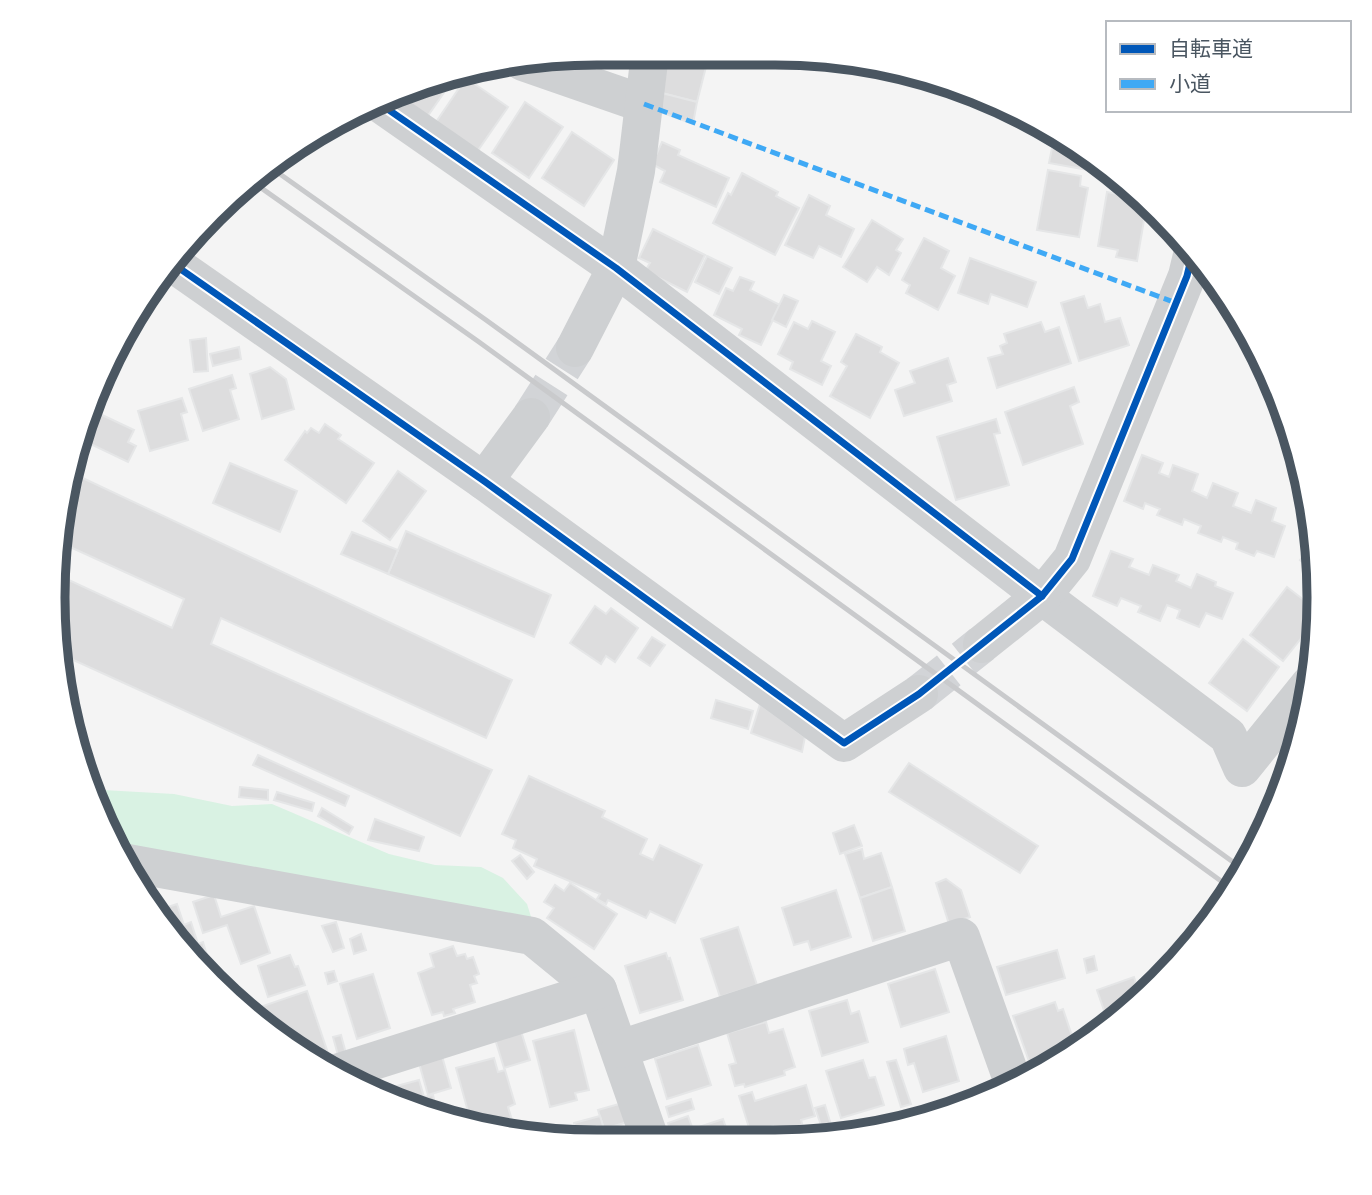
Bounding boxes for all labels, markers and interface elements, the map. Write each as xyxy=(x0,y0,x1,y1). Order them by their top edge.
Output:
legend xyxy=(1106,21,1351,112)
text: 自転車道 xyxy=(1169,37,1253,64)
text: 小道 xyxy=(1169,72,1211,99)

